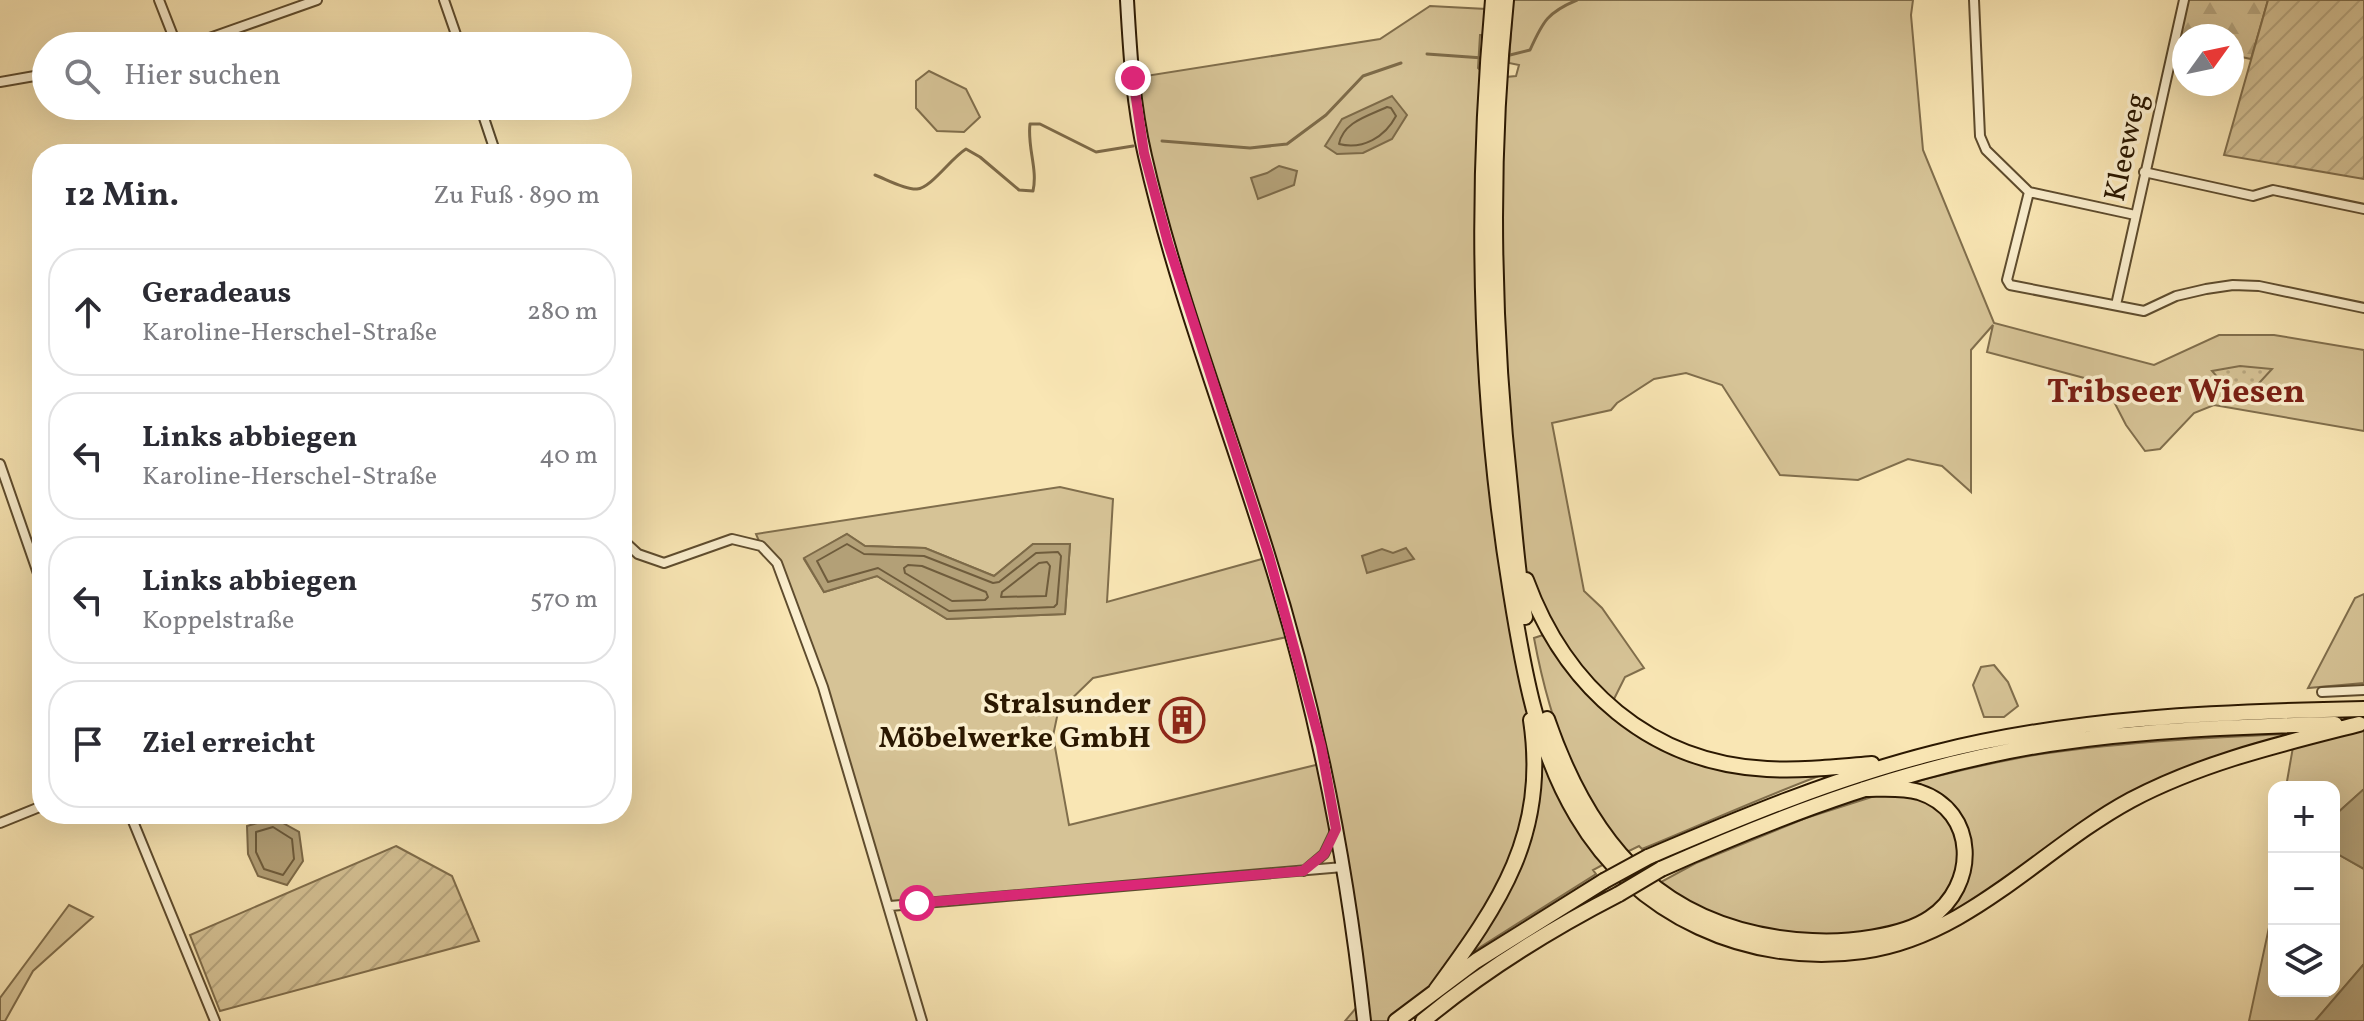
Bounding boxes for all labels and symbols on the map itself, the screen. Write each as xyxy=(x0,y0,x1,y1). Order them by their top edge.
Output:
north arrow xyxy=(2172,24,2244,96)
route end xyxy=(1115,60,1151,96)
street label: Kleeweg xyxy=(2095,89,2159,206)
district label: Tribseer Wiesen xyxy=(2047,370,2305,417)
place label: Stralsunder Möbelwerke GmbH xyxy=(878,684,1151,760)
building icon: Stralsunder Möbelwerke GmbH xyxy=(1158,696,1206,744)
route start xyxy=(899,885,935,921)

